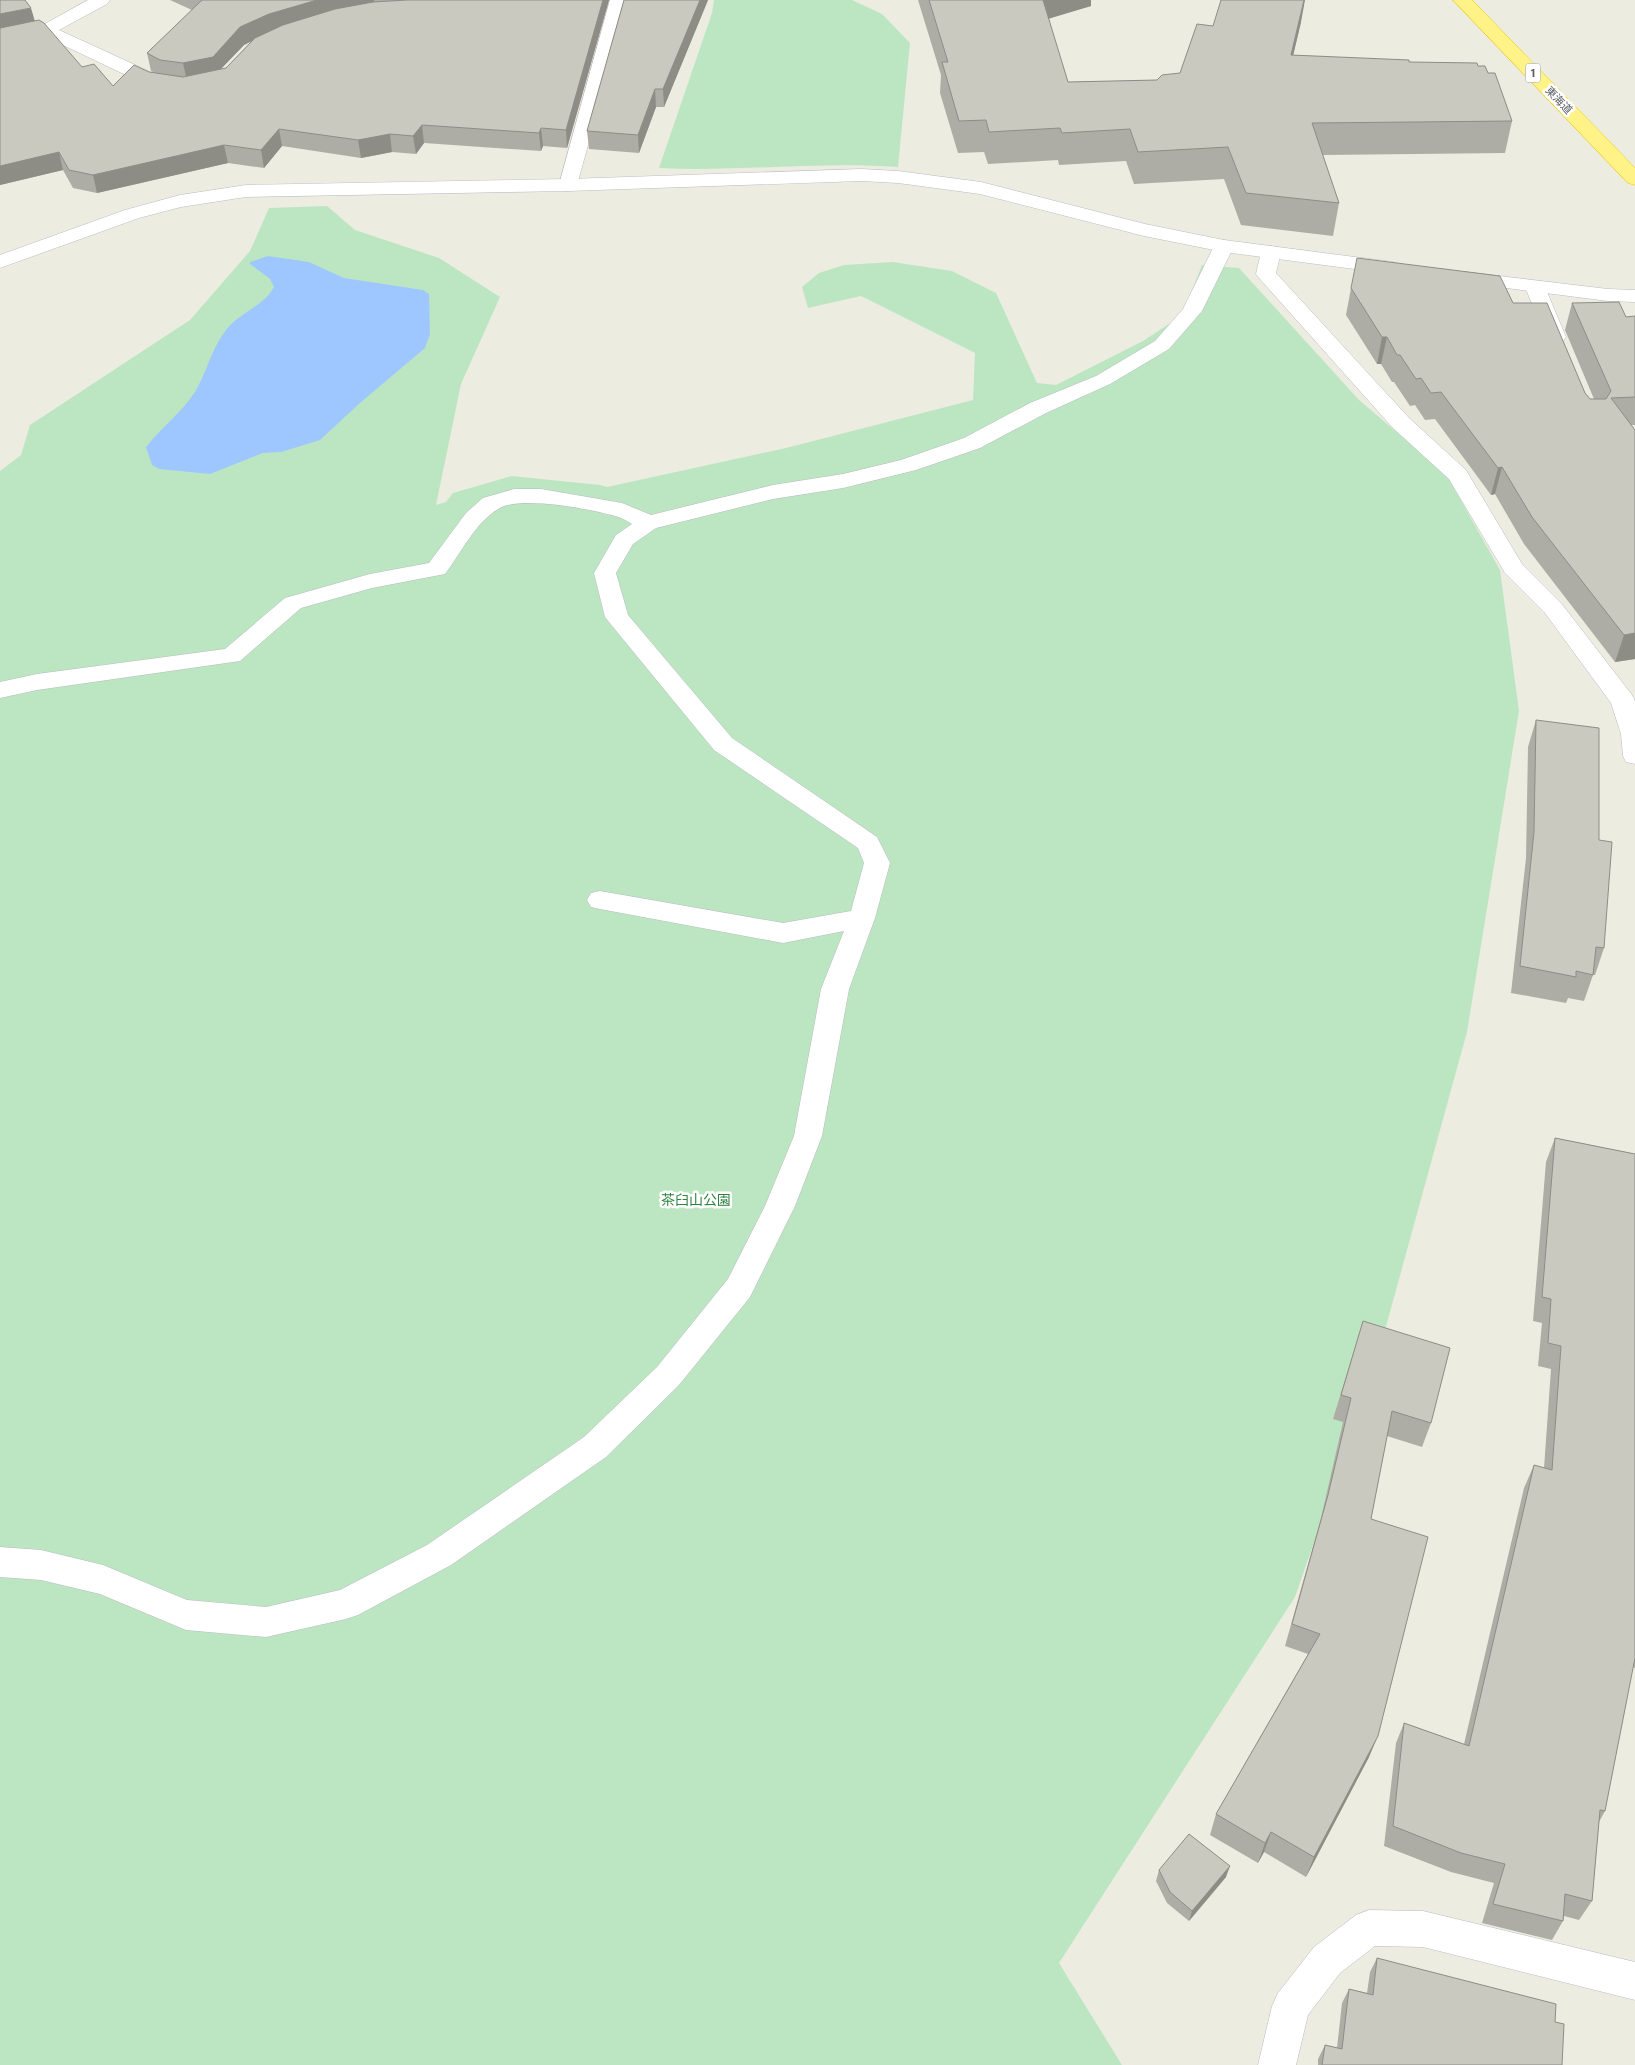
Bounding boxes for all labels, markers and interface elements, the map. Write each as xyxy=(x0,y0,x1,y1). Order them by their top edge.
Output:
road number: 1 xyxy=(1526,64,1540,82)
street label: 東海道 xyxy=(1543,83,1575,117)
park label: 茶臼山公園 xyxy=(661,1191,731,1209)

